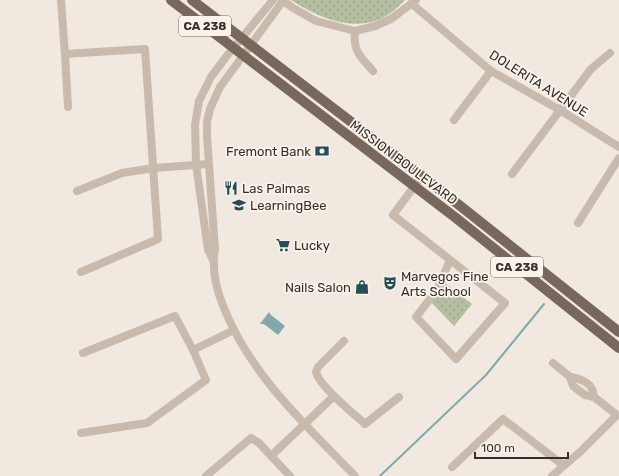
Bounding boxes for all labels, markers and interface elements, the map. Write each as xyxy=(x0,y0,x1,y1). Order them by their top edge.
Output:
road number: CA 238 xyxy=(179,16,231,36)
street label: DOLERITA AVENUE xyxy=(487,47,591,120)
street label: MISSION BOULEVARD xyxy=(347,117,460,208)
bank icon: Fremont Bank xyxy=(314,143,330,159)
place label: Fremont Bank xyxy=(226,144,311,159)
restaurant icon: Las Palmas xyxy=(223,180,239,196)
place label: Las Palmas xyxy=(242,181,311,196)
school or university icon: LearningBee xyxy=(231,197,247,213)
place label: LearningBee xyxy=(250,198,327,214)
supermarket icon: Lucky xyxy=(275,237,291,253)
place label: Lucky xyxy=(294,238,330,253)
road number: CA 238 xyxy=(491,257,543,277)
place label: Marvegos Fine Arts School xyxy=(401,269,489,299)
theatre icon: Marvegos Fine Arts School xyxy=(382,275,398,291)
shop icon: Nails Salon xyxy=(354,279,370,295)
place label: Nails Salon xyxy=(285,280,351,295)
scale bar xyxy=(475,434,568,460)
text: 100 m xyxy=(481,441,515,455)

